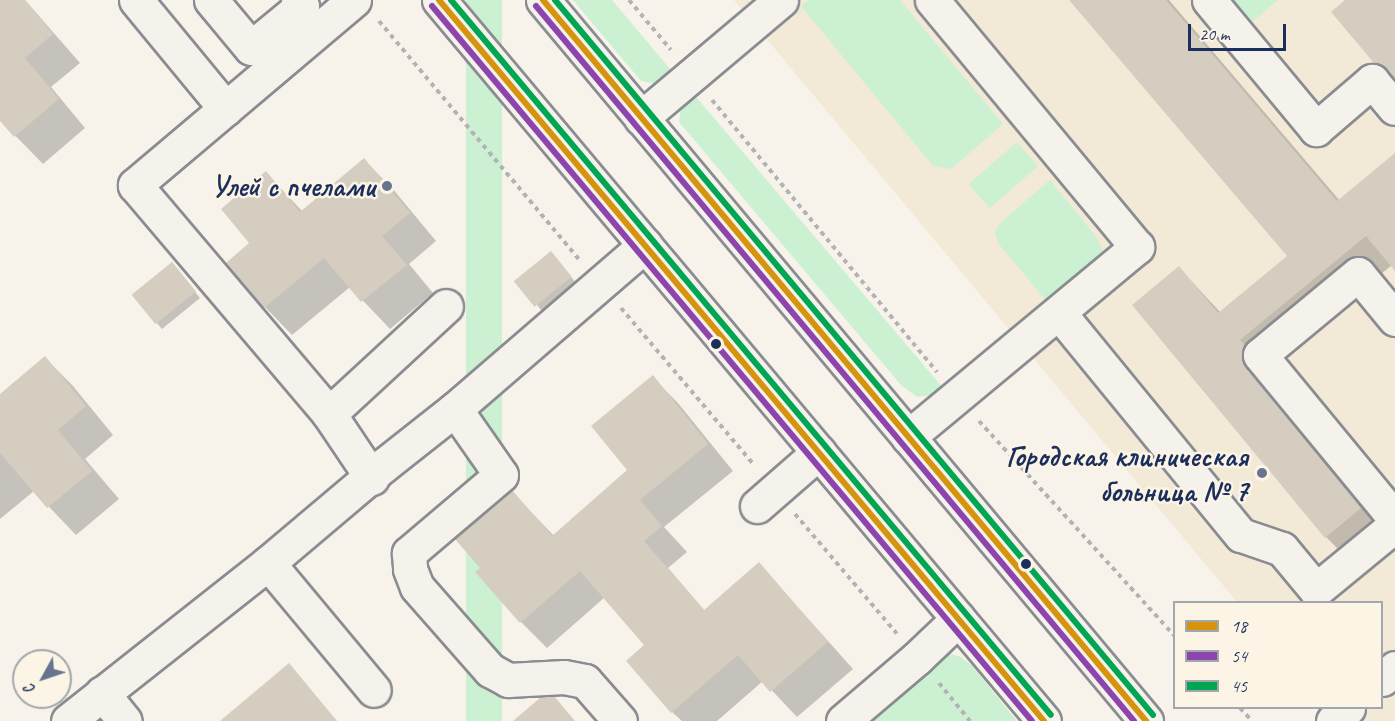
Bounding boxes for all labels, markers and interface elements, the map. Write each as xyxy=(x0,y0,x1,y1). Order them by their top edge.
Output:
scale bar xyxy=(1191,12,1288,50)
text: 20 m xyxy=(1199,23,1230,45)
place label: Улей с пчелами xyxy=(213,168,375,204)
marker: Улей с пчелами xyxy=(380,179,394,193)
unlabelled marker xyxy=(710,338,722,350)
place label: Городская клиническая больница № 7 xyxy=(1008,438,1248,508)
marker: Городская клиническая больница № 7 xyxy=(1253,464,1271,482)
unlabelled marker xyxy=(1020,558,1032,570)
legend xyxy=(1173,601,1383,709)
text: 18 xyxy=(1231,615,1247,637)
text: 54 xyxy=(1231,645,1247,667)
north arrow xyxy=(12,649,72,709)
text: 45 xyxy=(1231,675,1247,697)
text: С xyxy=(20,680,40,699)

